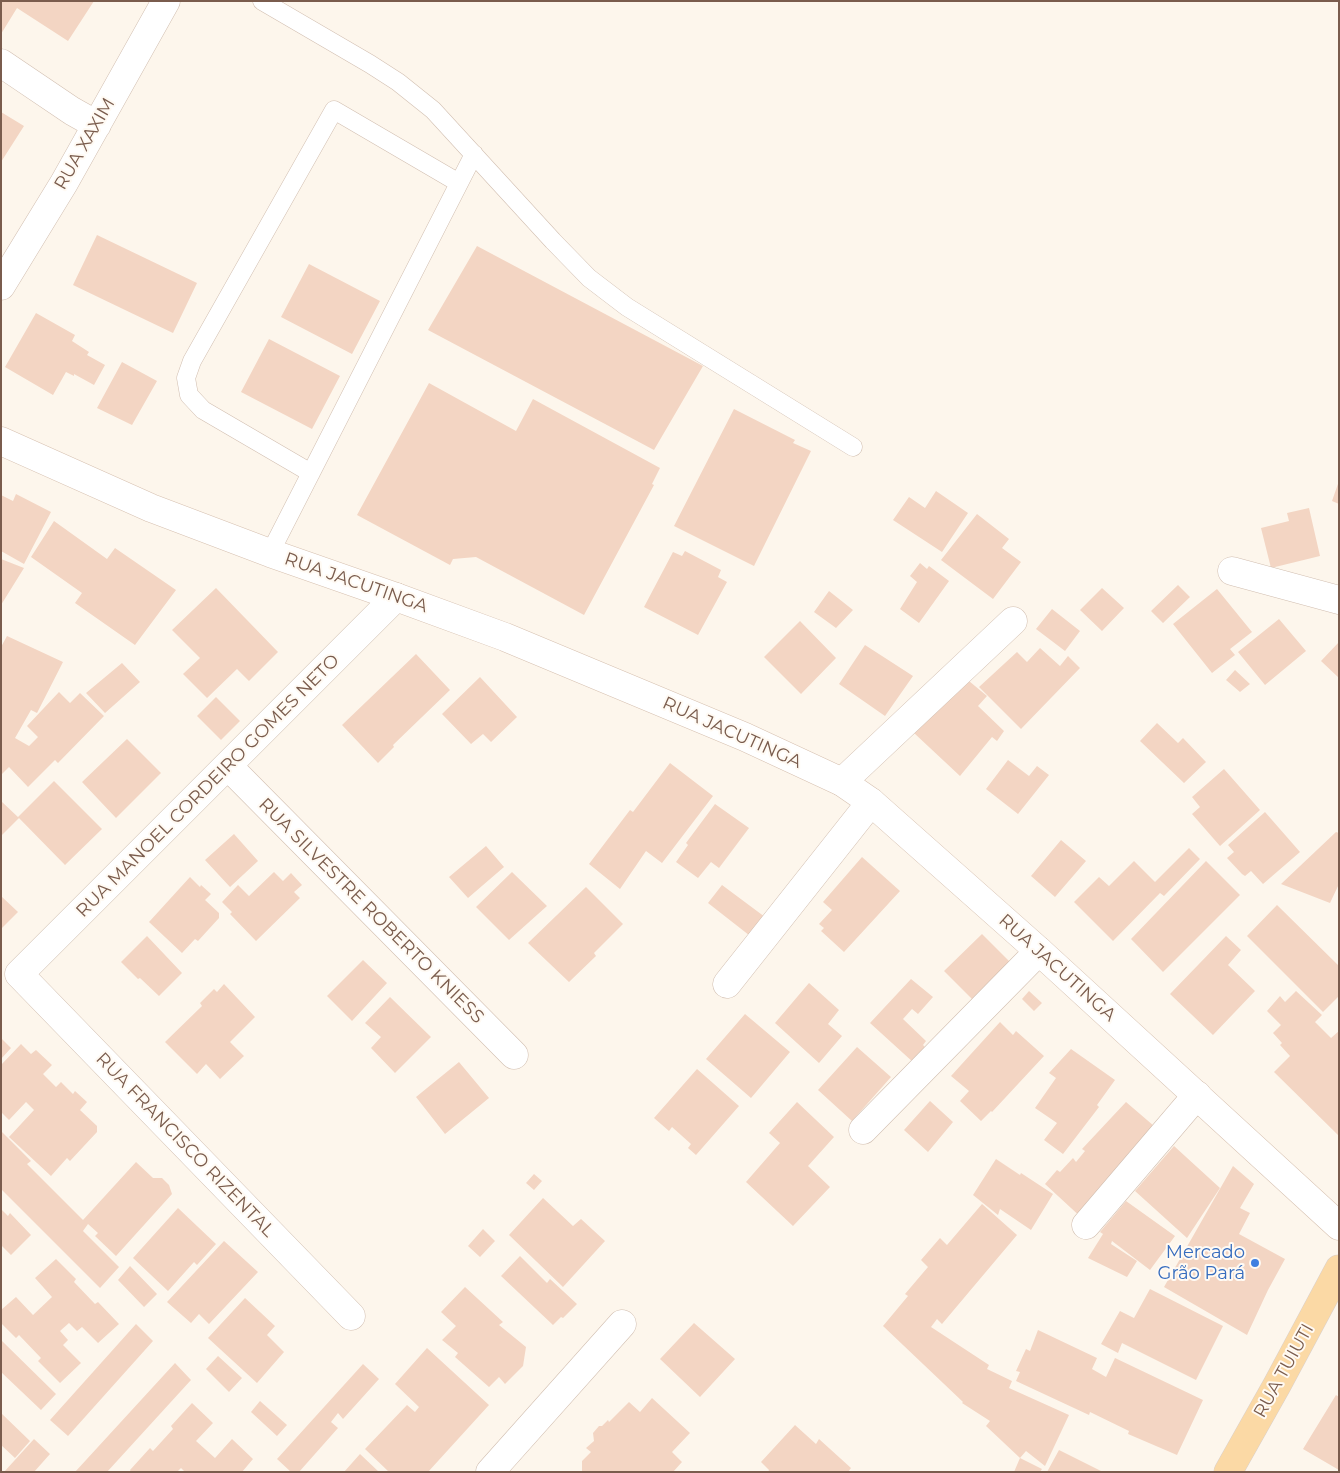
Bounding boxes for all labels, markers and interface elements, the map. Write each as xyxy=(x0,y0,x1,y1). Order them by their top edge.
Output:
street label: RUA XAXIM xyxy=(50,94,120,194)
street label: RUA JACUTINGA xyxy=(282,548,430,618)
street label: RUA MANOEL CORDEIRO GOMES NETO xyxy=(72,650,344,922)
street label: RUA JACUTINGA xyxy=(659,693,805,773)
street label: RUA SILVESTRE ROBERTO KNIESS xyxy=(254,794,488,1028)
street label: RUA JACUTINGA xyxy=(994,910,1120,1026)
street label: RUA FRANCISCO RIZENTAL xyxy=(91,1048,279,1242)
place label: Mercado Grão Pará xyxy=(1158,1242,1245,1284)
marker: Mercado Grão Pará xyxy=(1249,1257,1261,1269)
street label: RUA TUIUTI xyxy=(1249,1320,1319,1422)

